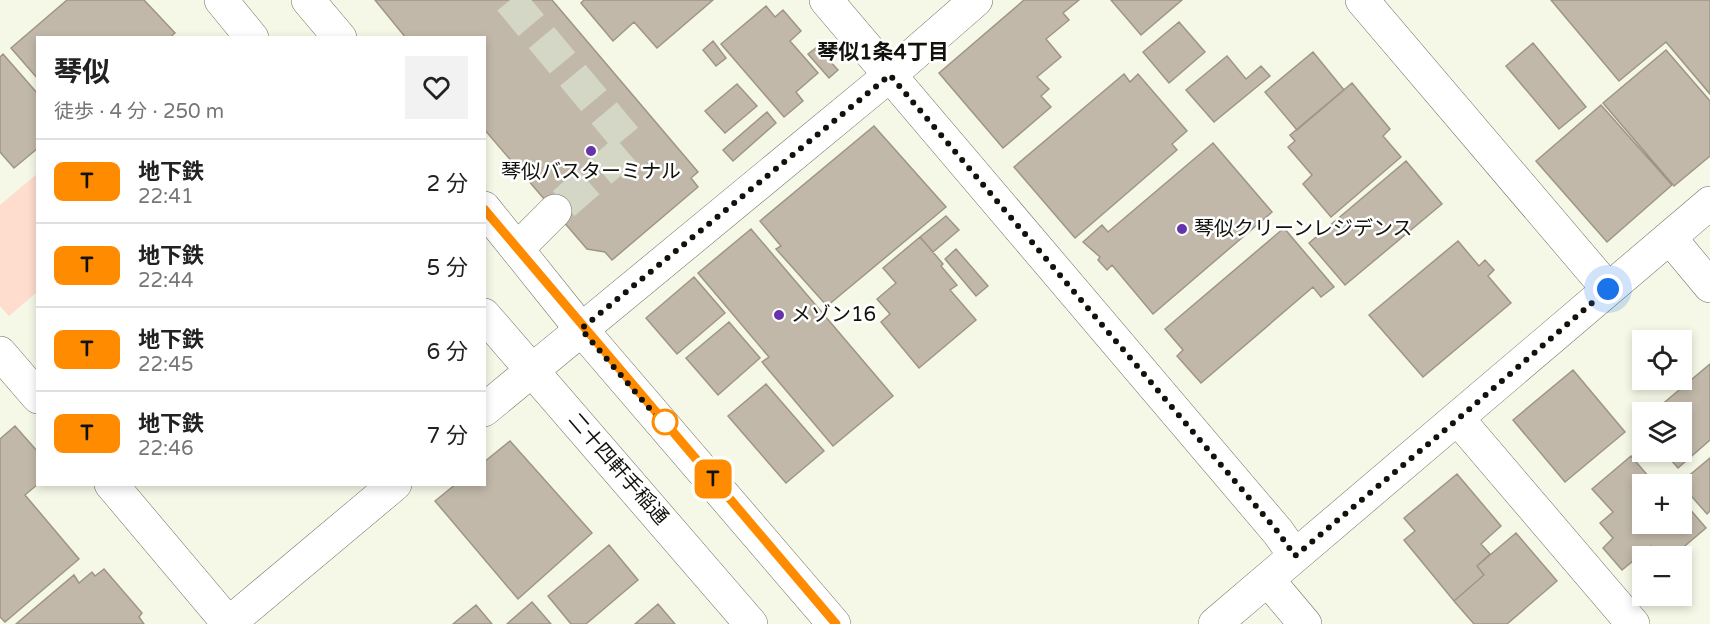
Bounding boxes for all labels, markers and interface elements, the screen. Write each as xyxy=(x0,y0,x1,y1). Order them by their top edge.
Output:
district label: 琴似1条4丁目 xyxy=(817,40,949,65)
text: 琴似 xyxy=(54,55,110,89)
button: heart xyxy=(405,56,468,119)
text: 徒歩 · 4 分 · 250 m xyxy=(54,100,224,124)
marker: 琴似バスターミナル xyxy=(584,144,598,158)
text: 地下鉄 xyxy=(138,159,204,185)
place label: 琴似バスターミナル xyxy=(501,160,681,184)
text: T xyxy=(81,169,93,194)
text: 2 分 xyxy=(426,171,468,197)
text: 22:41 xyxy=(138,185,193,209)
place label: 琴似クリーンレジデンス xyxy=(1194,217,1413,241)
marker: 琴似クリーンレジデンス xyxy=(1175,222,1189,236)
text: 地下鉄 xyxy=(138,243,204,269)
text: T xyxy=(81,253,93,278)
text: 5 分 xyxy=(426,255,468,281)
text: 22:44 xyxy=(138,269,193,293)
your location xyxy=(1593,274,1623,304)
place label: メゾン16 xyxy=(791,303,876,327)
marker: メゾン16 xyxy=(772,308,786,322)
text: 地下鉄 xyxy=(138,327,204,353)
map controls xyxy=(1632,330,1692,606)
button: locate xyxy=(1632,330,1692,390)
text: T xyxy=(81,337,93,362)
text: 6 分 xyxy=(426,339,468,365)
text: 22:45 xyxy=(138,353,193,377)
button: layers xyxy=(1632,402,1692,462)
street label: 二十四軒手稲通 xyxy=(563,408,673,530)
unlabelled marker xyxy=(652,409,678,435)
text: 地下鉄 xyxy=(138,411,204,437)
text: T xyxy=(81,421,93,446)
text: 7 分 xyxy=(426,423,468,449)
text: 22:46 xyxy=(138,437,193,461)
line badge: T xyxy=(694,460,732,498)
text: T xyxy=(707,467,719,492)
button: + xyxy=(1632,474,1692,534)
button: − xyxy=(1632,546,1692,606)

